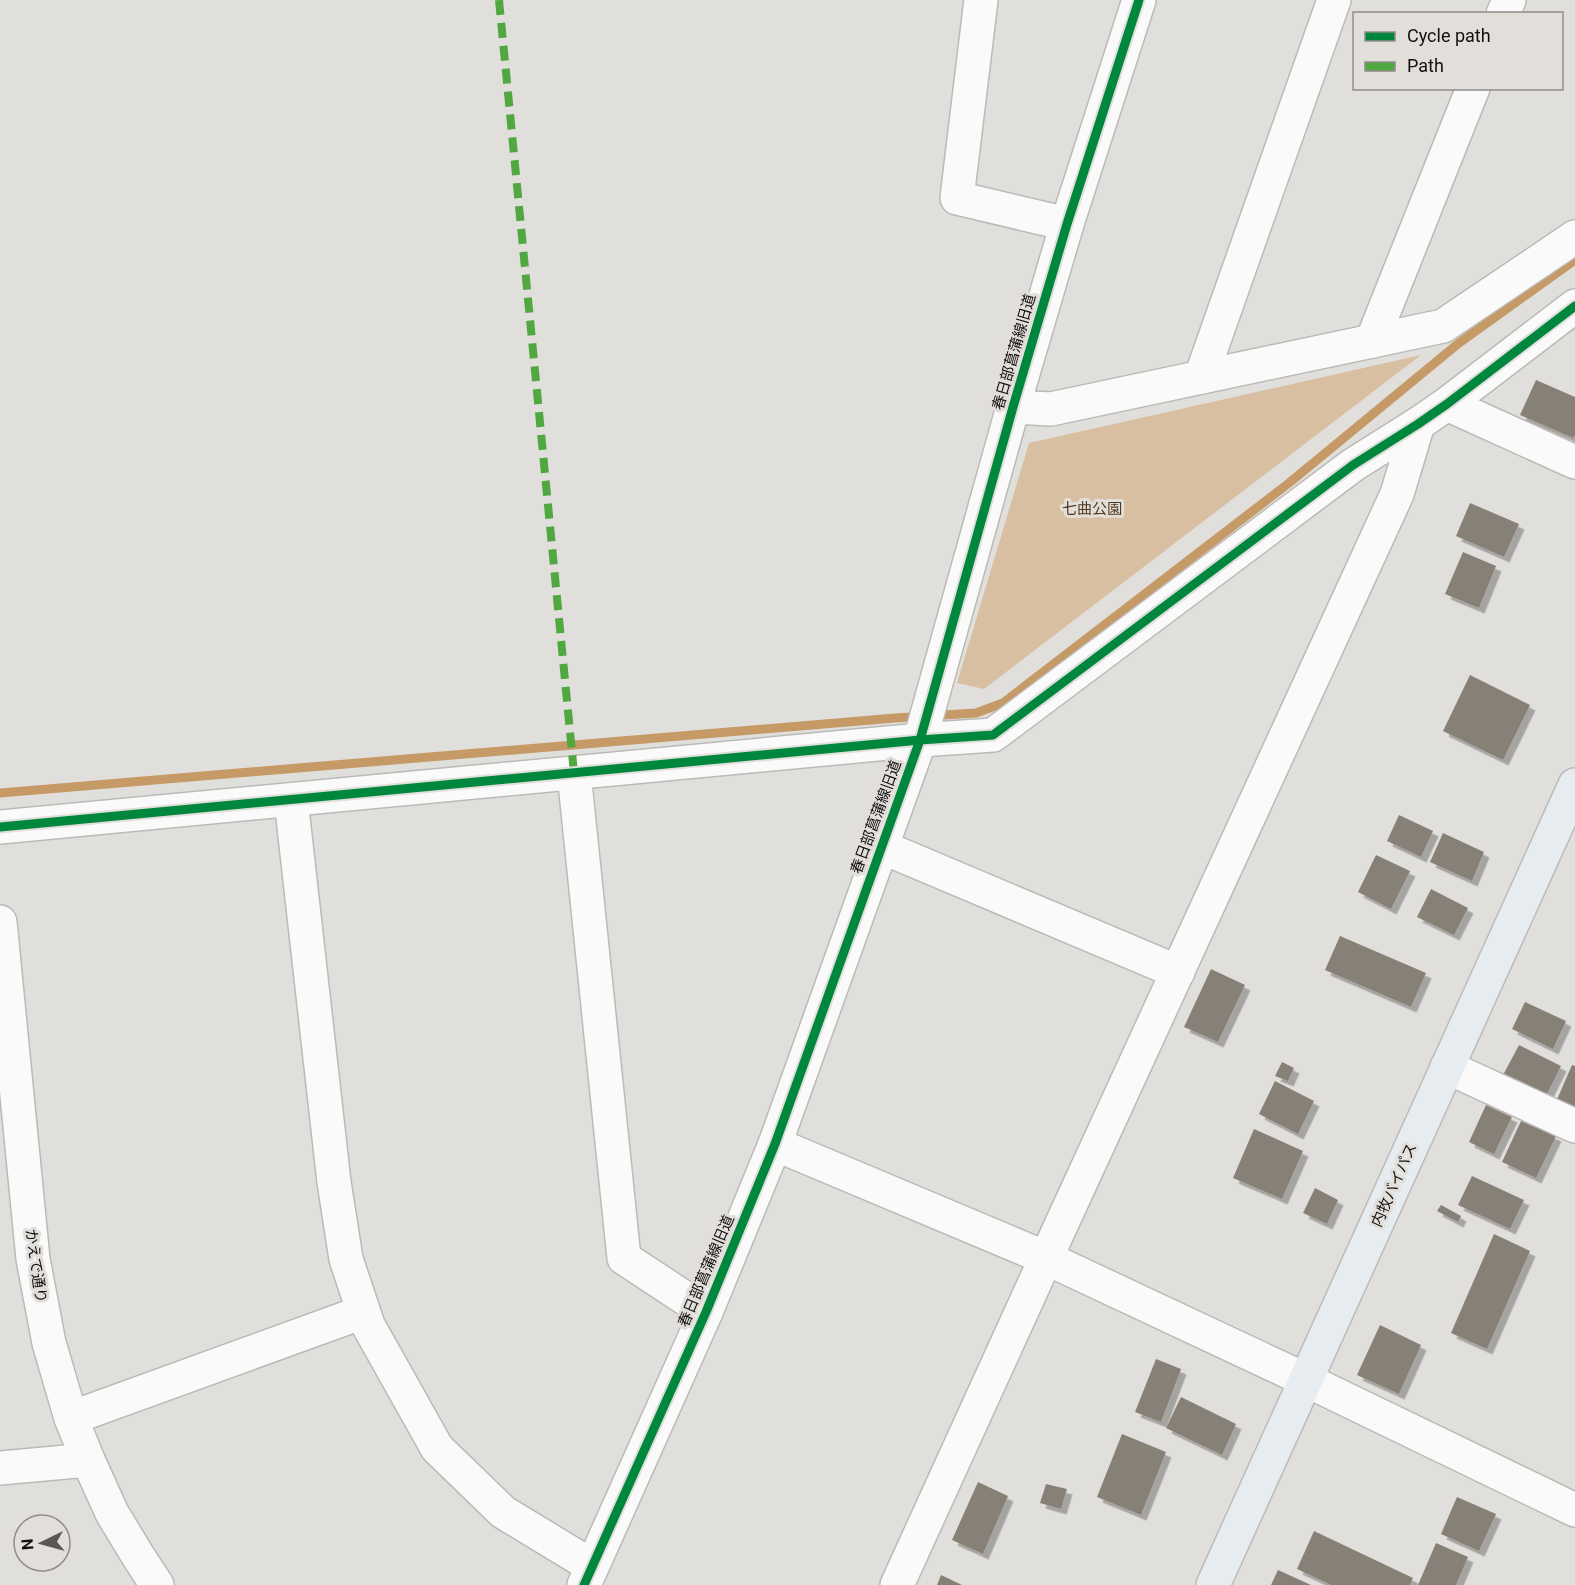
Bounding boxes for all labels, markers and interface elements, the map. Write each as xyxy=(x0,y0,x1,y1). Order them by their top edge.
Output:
legend xyxy=(1353,12,1563,90)
text: Cycle path xyxy=(1407,25,1491,46)
text: Path xyxy=(1407,55,1444,76)
street label: 春日部菖蒲線旧道 xyxy=(989,292,1039,412)
park label: 七曲公園 xyxy=(1062,500,1122,518)
street label: 春日部菖蒲線旧道 xyxy=(847,758,905,876)
street label: 内牧バイパス xyxy=(1368,1140,1420,1230)
street label: 春日部菖蒲線旧道 xyxy=(674,1212,738,1330)
street label: かえで通り xyxy=(22,1228,50,1304)
north arrow xyxy=(12,1513,72,1573)
text: N xyxy=(18,1538,38,1551)

